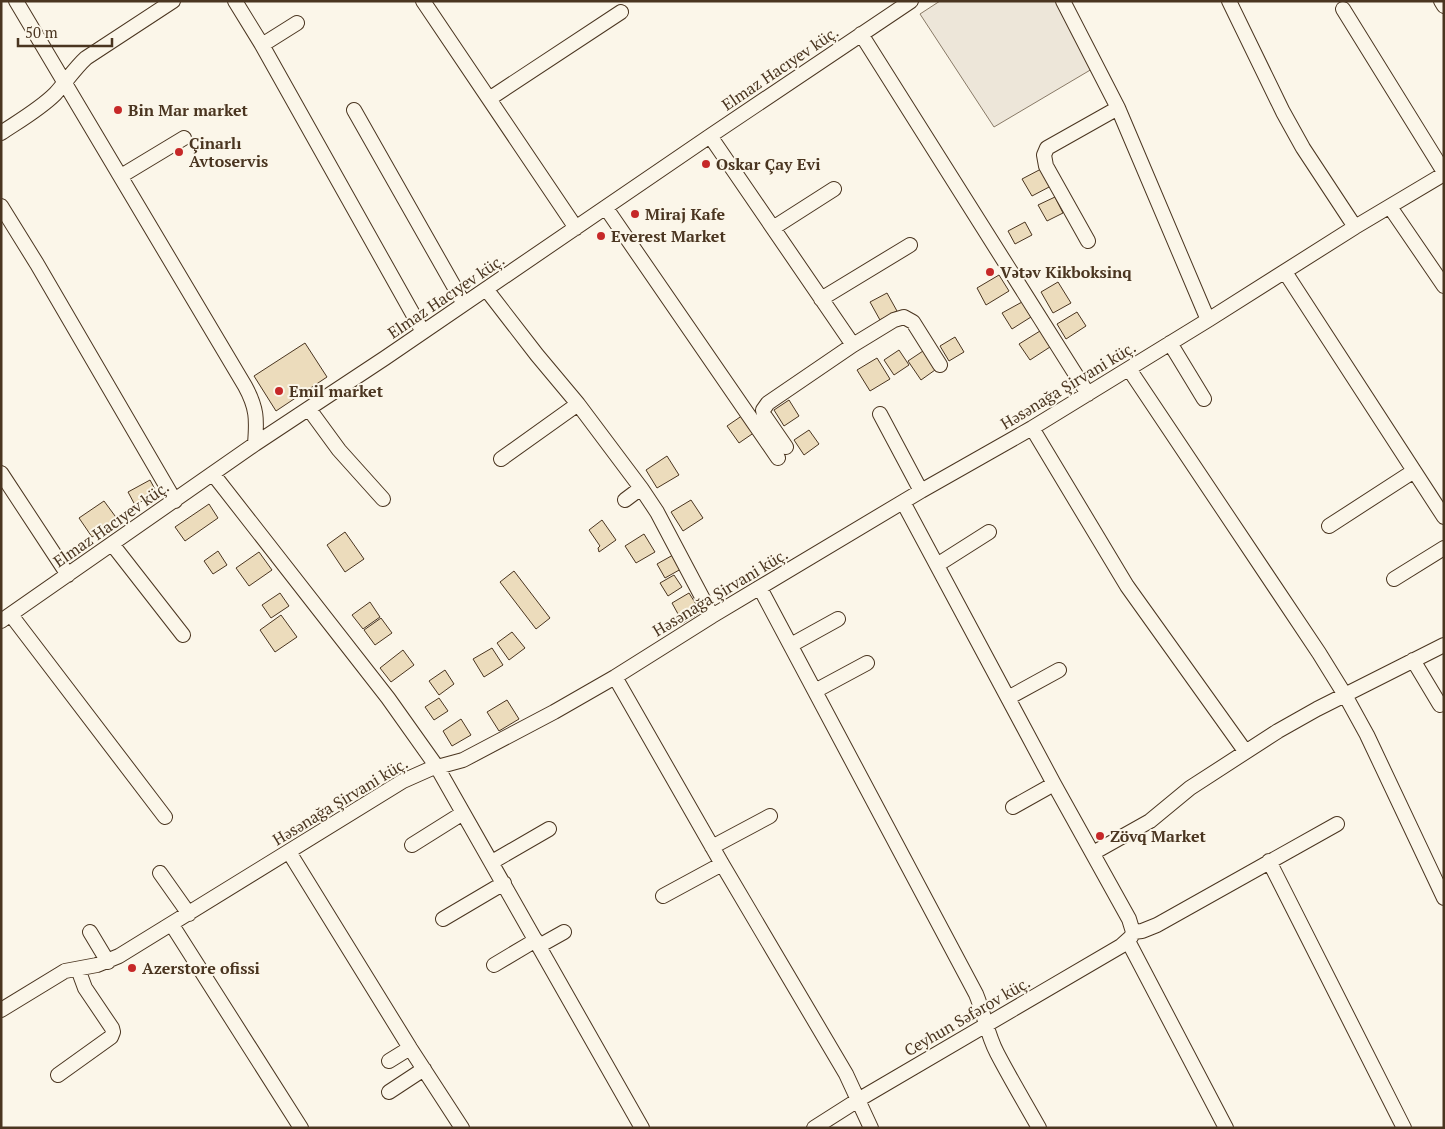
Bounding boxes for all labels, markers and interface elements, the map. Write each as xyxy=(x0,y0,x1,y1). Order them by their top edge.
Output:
scale bar xyxy=(18,15,111,47)
street label: Elmaz Hacıyev küç. xyxy=(717,21,843,115)
text: 50 m xyxy=(25,22,58,42)
place label: Bin Mar market xyxy=(128,99,249,121)
marker: Bin Mar market xyxy=(112,104,124,116)
place label: Çinarlı Avtoservis xyxy=(189,132,268,172)
marker: Çinarlı Avtoservis xyxy=(173,146,185,158)
place label: Oskar Çay Evi xyxy=(716,153,820,175)
marker: Oskar Çay Evi xyxy=(700,158,712,170)
place label: Miraj Kafe xyxy=(645,203,725,225)
marker: Miraj Kafe xyxy=(629,208,641,220)
place label: Everest Market xyxy=(611,225,726,247)
marker: Everest Market xyxy=(595,230,607,242)
street label: Elmaz Hacıyev küç. xyxy=(383,249,509,343)
place label: Vətəv Kikboksinq xyxy=(1000,261,1132,283)
marker: Vətəv Kikboksinq xyxy=(984,266,996,278)
street label: Həsənağa Şirvani küç. xyxy=(996,336,1140,434)
place label: Emil market xyxy=(289,380,384,402)
marker: Emil market xyxy=(273,385,285,397)
street label: Elmaz Hacıyev küç. xyxy=(49,476,173,572)
street label: Həsənağa Şirvani küç. xyxy=(648,543,792,641)
street label: Həsənağa Şirvani küç. xyxy=(268,752,412,850)
place label: Zövq Market xyxy=(1110,825,1206,847)
marker: Zövq Market xyxy=(1094,830,1106,842)
place label: Azerstore ofissi xyxy=(142,957,260,979)
marker: Azerstore ofissi xyxy=(126,962,138,974)
street label: Ceyhun Səfərov küç. xyxy=(900,971,1034,1061)

